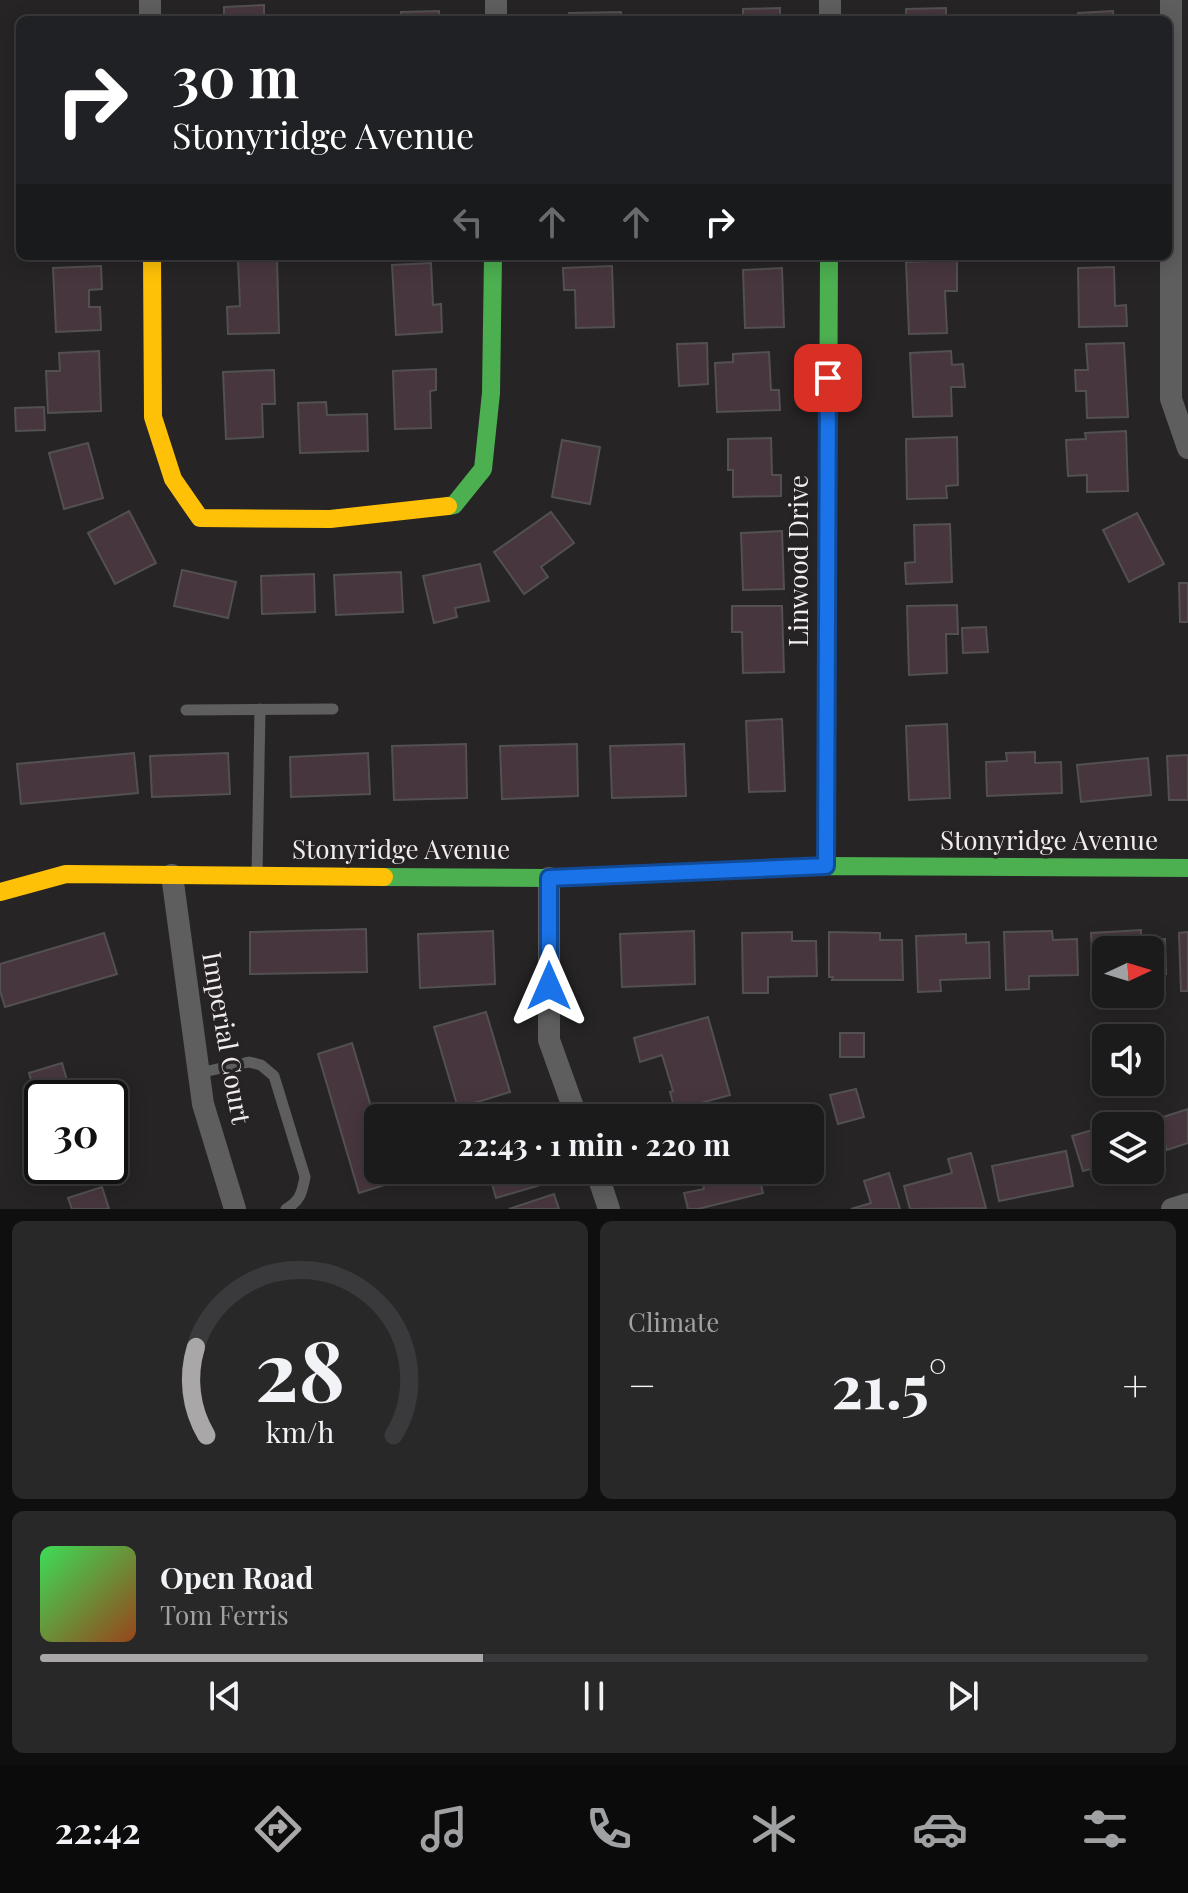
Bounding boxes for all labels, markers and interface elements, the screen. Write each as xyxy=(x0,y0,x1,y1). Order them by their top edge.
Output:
text: 30 m xyxy=(172,38,299,113)
icon: right xyxy=(40,48,144,152)
text: Stonyridge Avenue xyxy=(172,110,474,158)
icon: left xyxy=(446,200,490,244)
icon: ahead xyxy=(530,200,574,244)
icon: ahead xyxy=(614,200,658,244)
icon: right xyxy=(698,200,742,244)
pin xyxy=(794,344,862,412)
icon: arrive xyxy=(806,356,850,400)
street label: Linwood Drive xyxy=(780,475,815,647)
street label: Stonyridge Avenue xyxy=(940,822,1158,857)
street label: Stonyridge Avenue xyxy=(292,831,510,866)
north arrow xyxy=(1092,936,1164,1008)
map controls xyxy=(1092,936,1164,1184)
position arrow xyxy=(507,944,591,1028)
street label: Imperial Court xyxy=(195,949,260,1127)
button: sound xyxy=(1092,1024,1164,1096)
speed limit sign: 30 xyxy=(24,1080,128,1184)
button: layers xyxy=(1092,1112,1164,1184)
text: 22:43 · 1 min · 220 m xyxy=(458,1124,730,1164)
text: Climate xyxy=(628,1304,719,1339)
text: 28 xyxy=(255,1312,345,1423)
text: 21.5° xyxy=(831,1344,947,1424)
text: − xyxy=(628,1354,656,1413)
text: + xyxy=(1122,1354,1148,1413)
text: km/h xyxy=(266,1412,334,1450)
text: Open Road xyxy=(160,1557,313,1597)
text: Tom Ferris xyxy=(160,1597,289,1632)
icon: previous xyxy=(203,1674,247,1718)
icon: pause xyxy=(572,1674,616,1718)
icon: next xyxy=(941,1674,985,1718)
icon: directions xyxy=(250,1801,306,1857)
icon: music xyxy=(416,1801,472,1857)
icon: phone xyxy=(581,1801,637,1857)
icon: climate xyxy=(746,1801,802,1857)
icon: car xyxy=(912,1801,968,1857)
icon: filters xyxy=(1077,1801,1133,1857)
text: 22:42 xyxy=(55,1805,141,1853)

